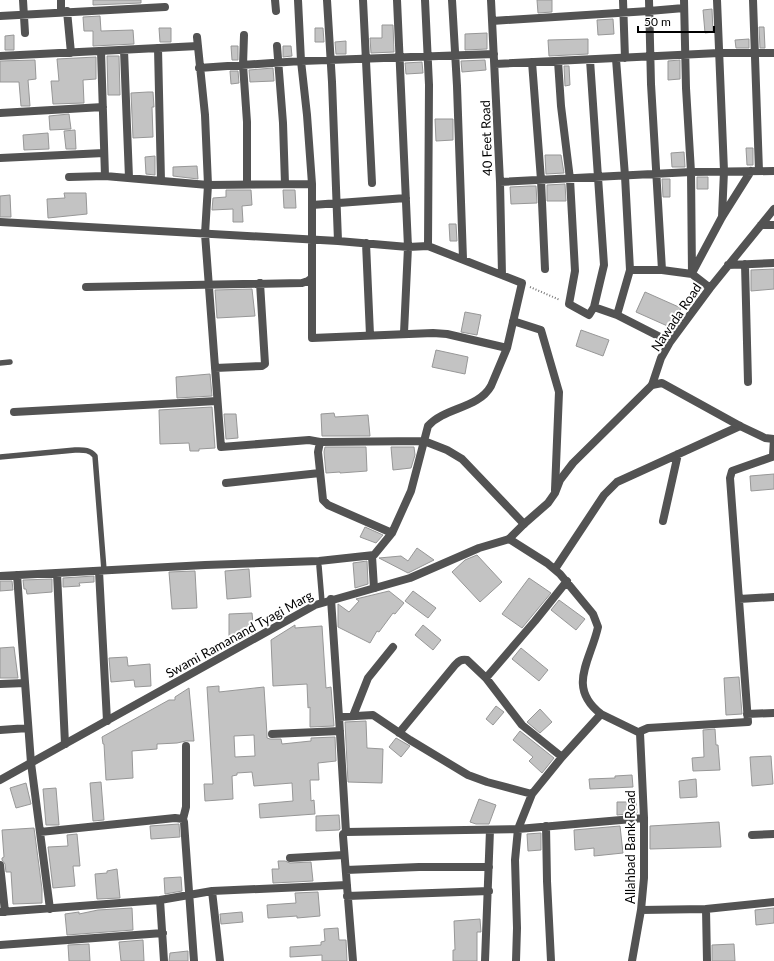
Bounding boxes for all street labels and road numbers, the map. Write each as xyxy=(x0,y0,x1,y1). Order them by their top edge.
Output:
street label: 40 Feet Road xyxy=(477,100,495,176)
street label: Nawada Road xyxy=(647,280,705,354)
street label: Swami Ramanand Tyagi Marg xyxy=(163,587,316,681)
street label: Allahbad Bank Road xyxy=(622,790,638,904)

